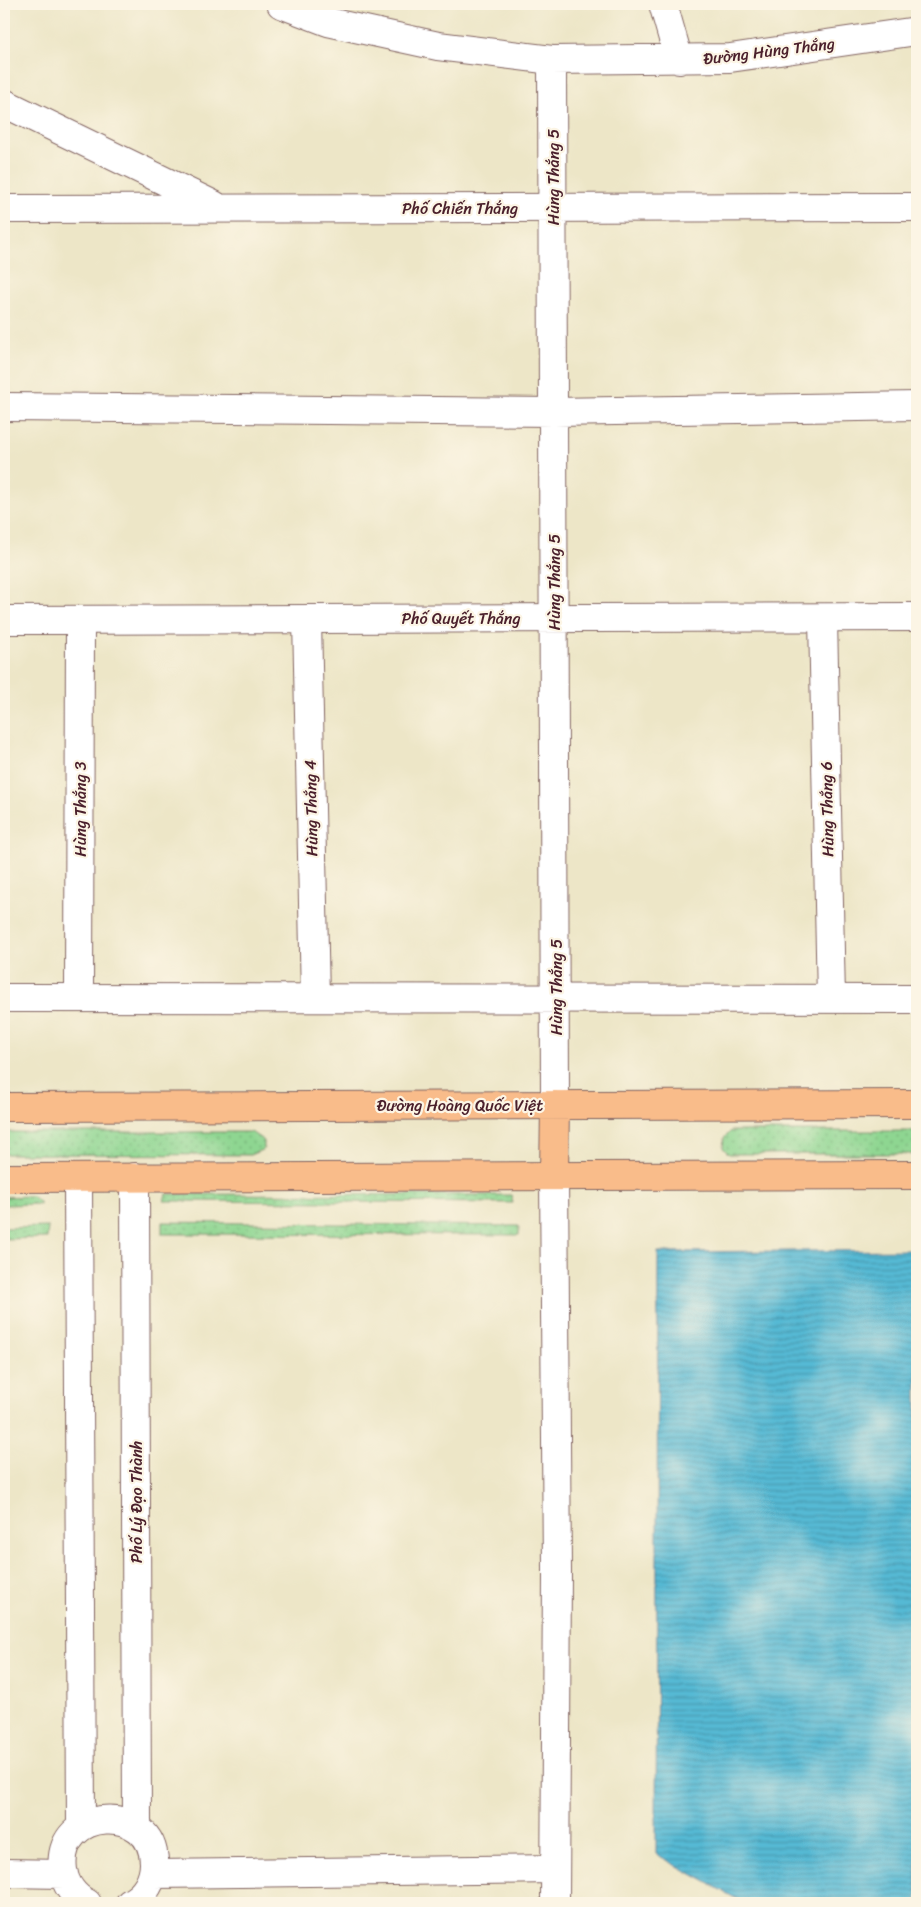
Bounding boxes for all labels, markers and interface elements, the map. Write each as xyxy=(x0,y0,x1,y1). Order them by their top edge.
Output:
street label: Đường Hùng Thắng xyxy=(702,29,836,73)
street label: Hùng Thắng 5 xyxy=(539,129,568,225)
street label: Phố Chiến Thắng xyxy=(402,194,518,223)
street label: Hùng Thắng 5 xyxy=(540,534,569,630)
street label: Phố Quyết Thắng xyxy=(401,604,521,633)
street label: Hùng Thắng 4 xyxy=(296,759,326,857)
street label: Hùng Thắng 3 xyxy=(66,761,95,857)
street label: Hùng Thắng 6 xyxy=(812,761,842,857)
street label: Hùng Thắng 5 xyxy=(542,939,571,1035)
street label: Đường Hoàng Quốc Việt xyxy=(377,1091,543,1120)
street label: Phố Lý Đạo Thành xyxy=(122,1441,151,1563)

